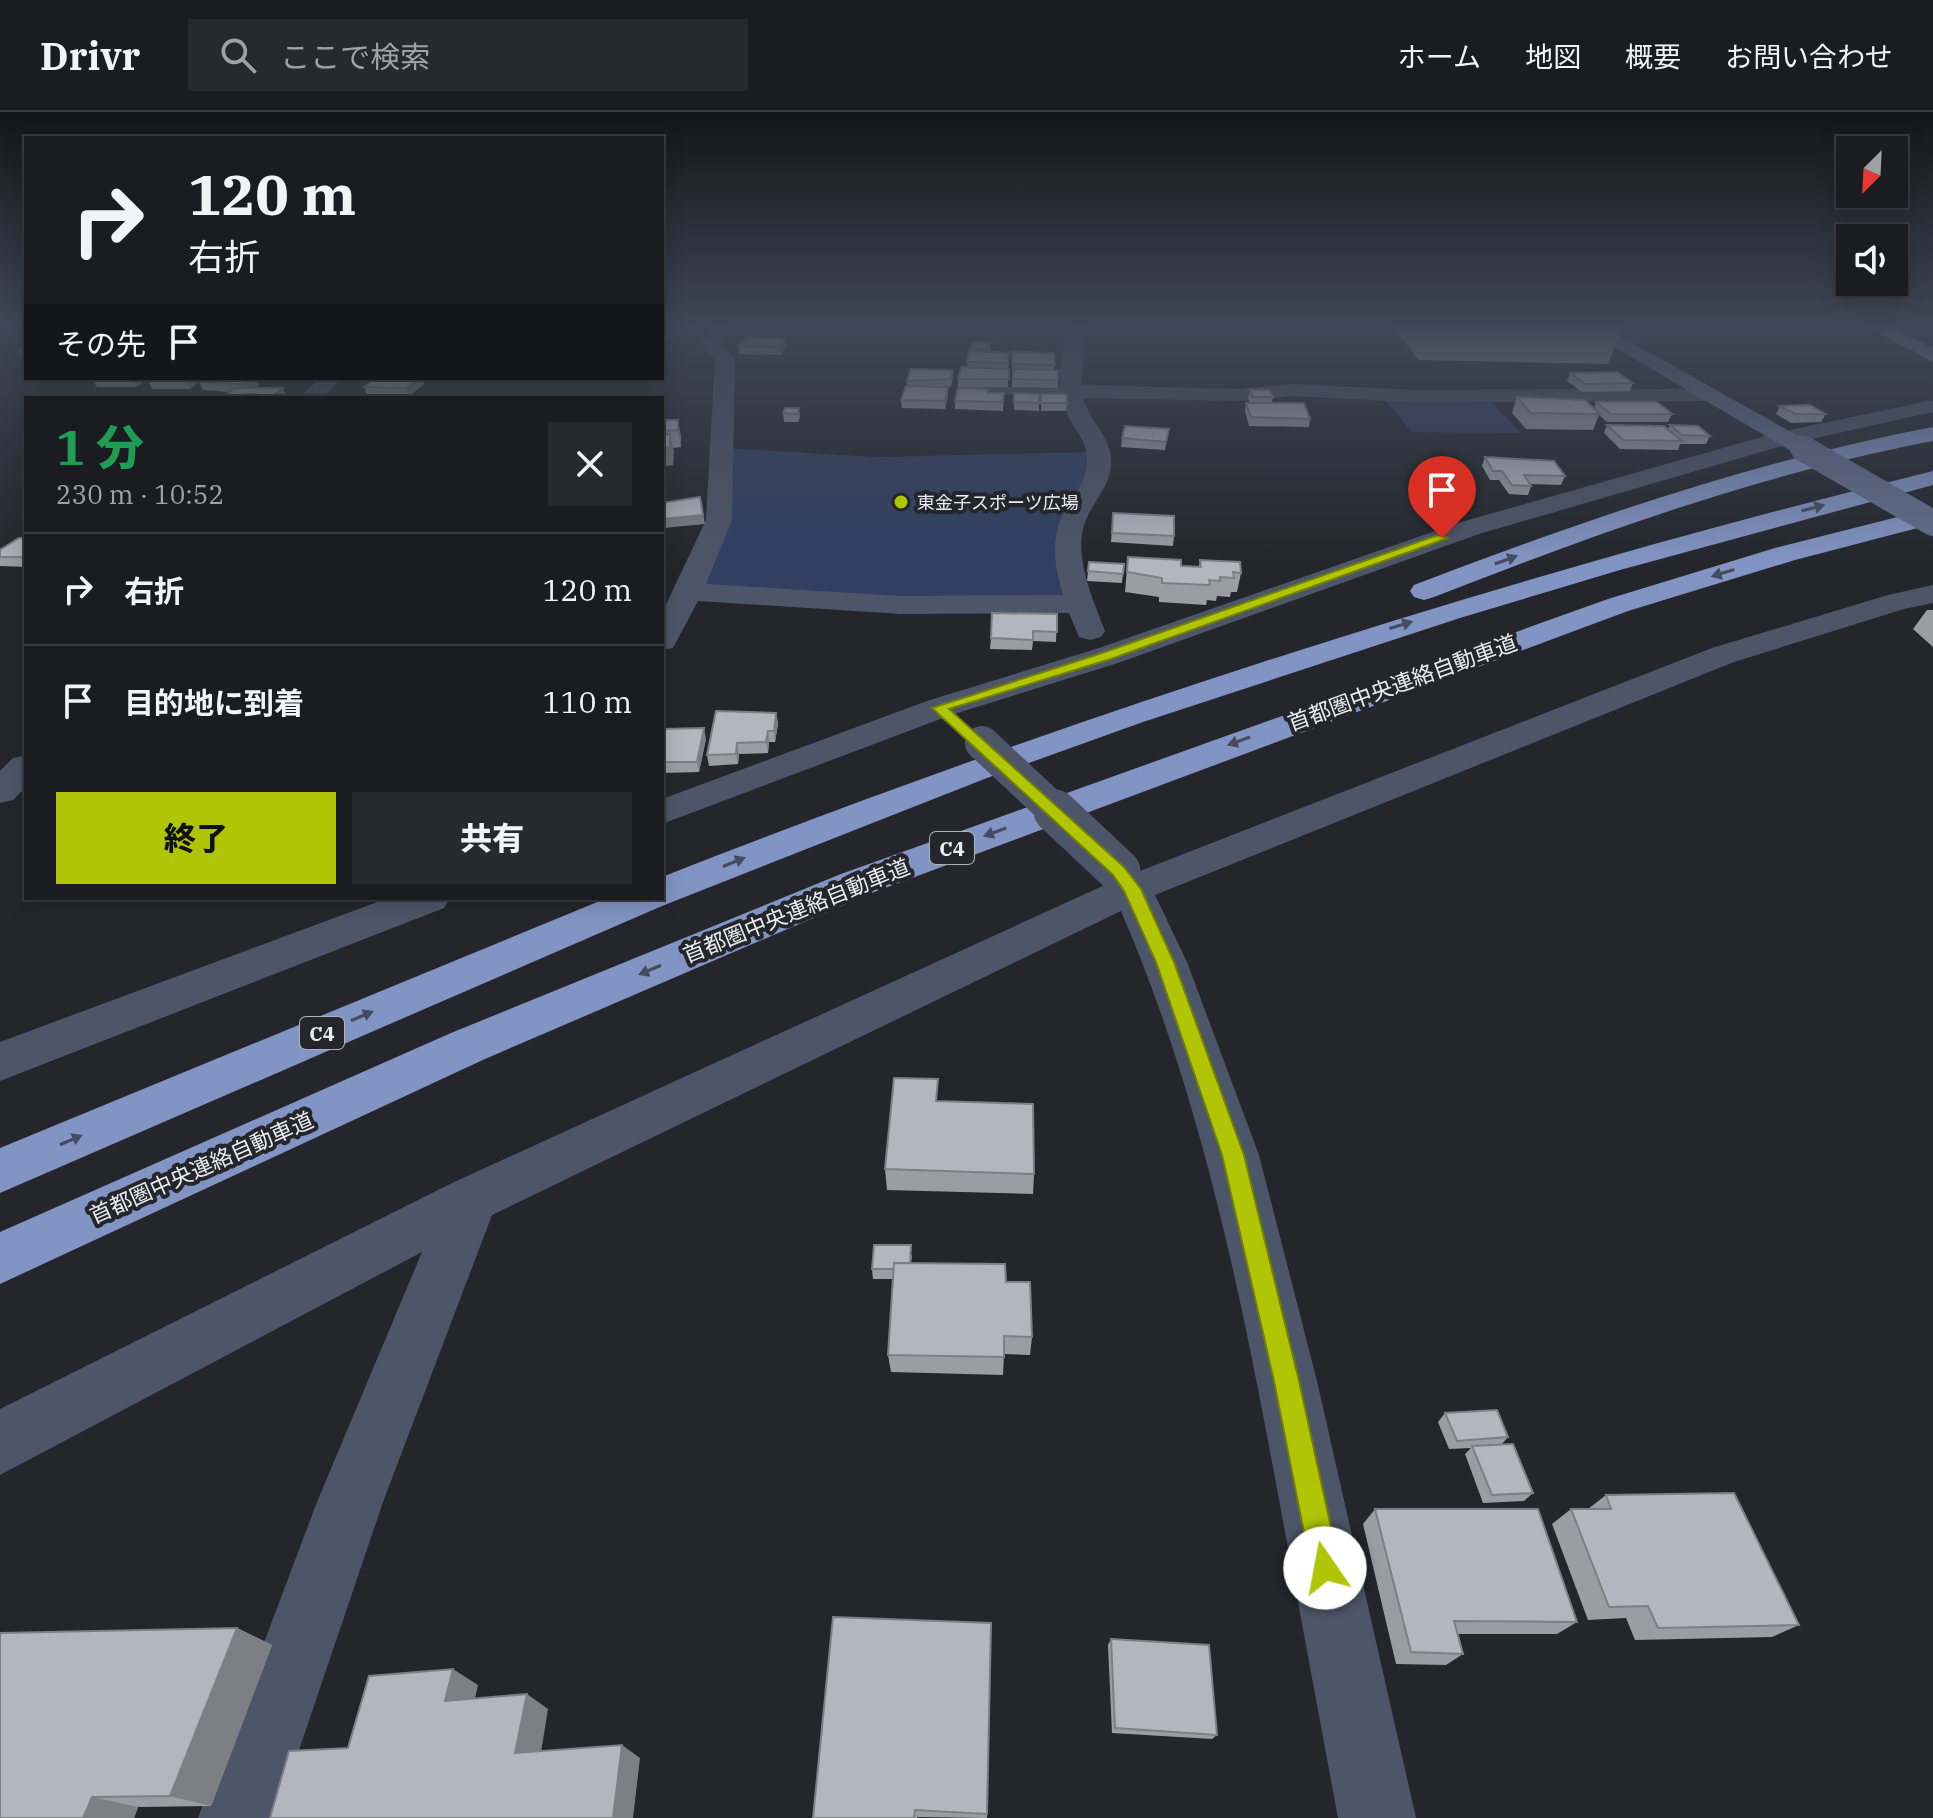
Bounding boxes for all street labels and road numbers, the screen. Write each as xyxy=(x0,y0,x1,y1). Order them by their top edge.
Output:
street label: 首都圏中央連絡自動車道 xyxy=(1283,627,1521,737)
road number: C4 xyxy=(930,832,974,864)
street label: 首都圏中央連絡自動車道 xyxy=(678,851,914,969)
road number: C4 xyxy=(300,1017,344,1049)
street label: 首都圏中央連絡自動車道 xyxy=(85,1105,317,1229)

